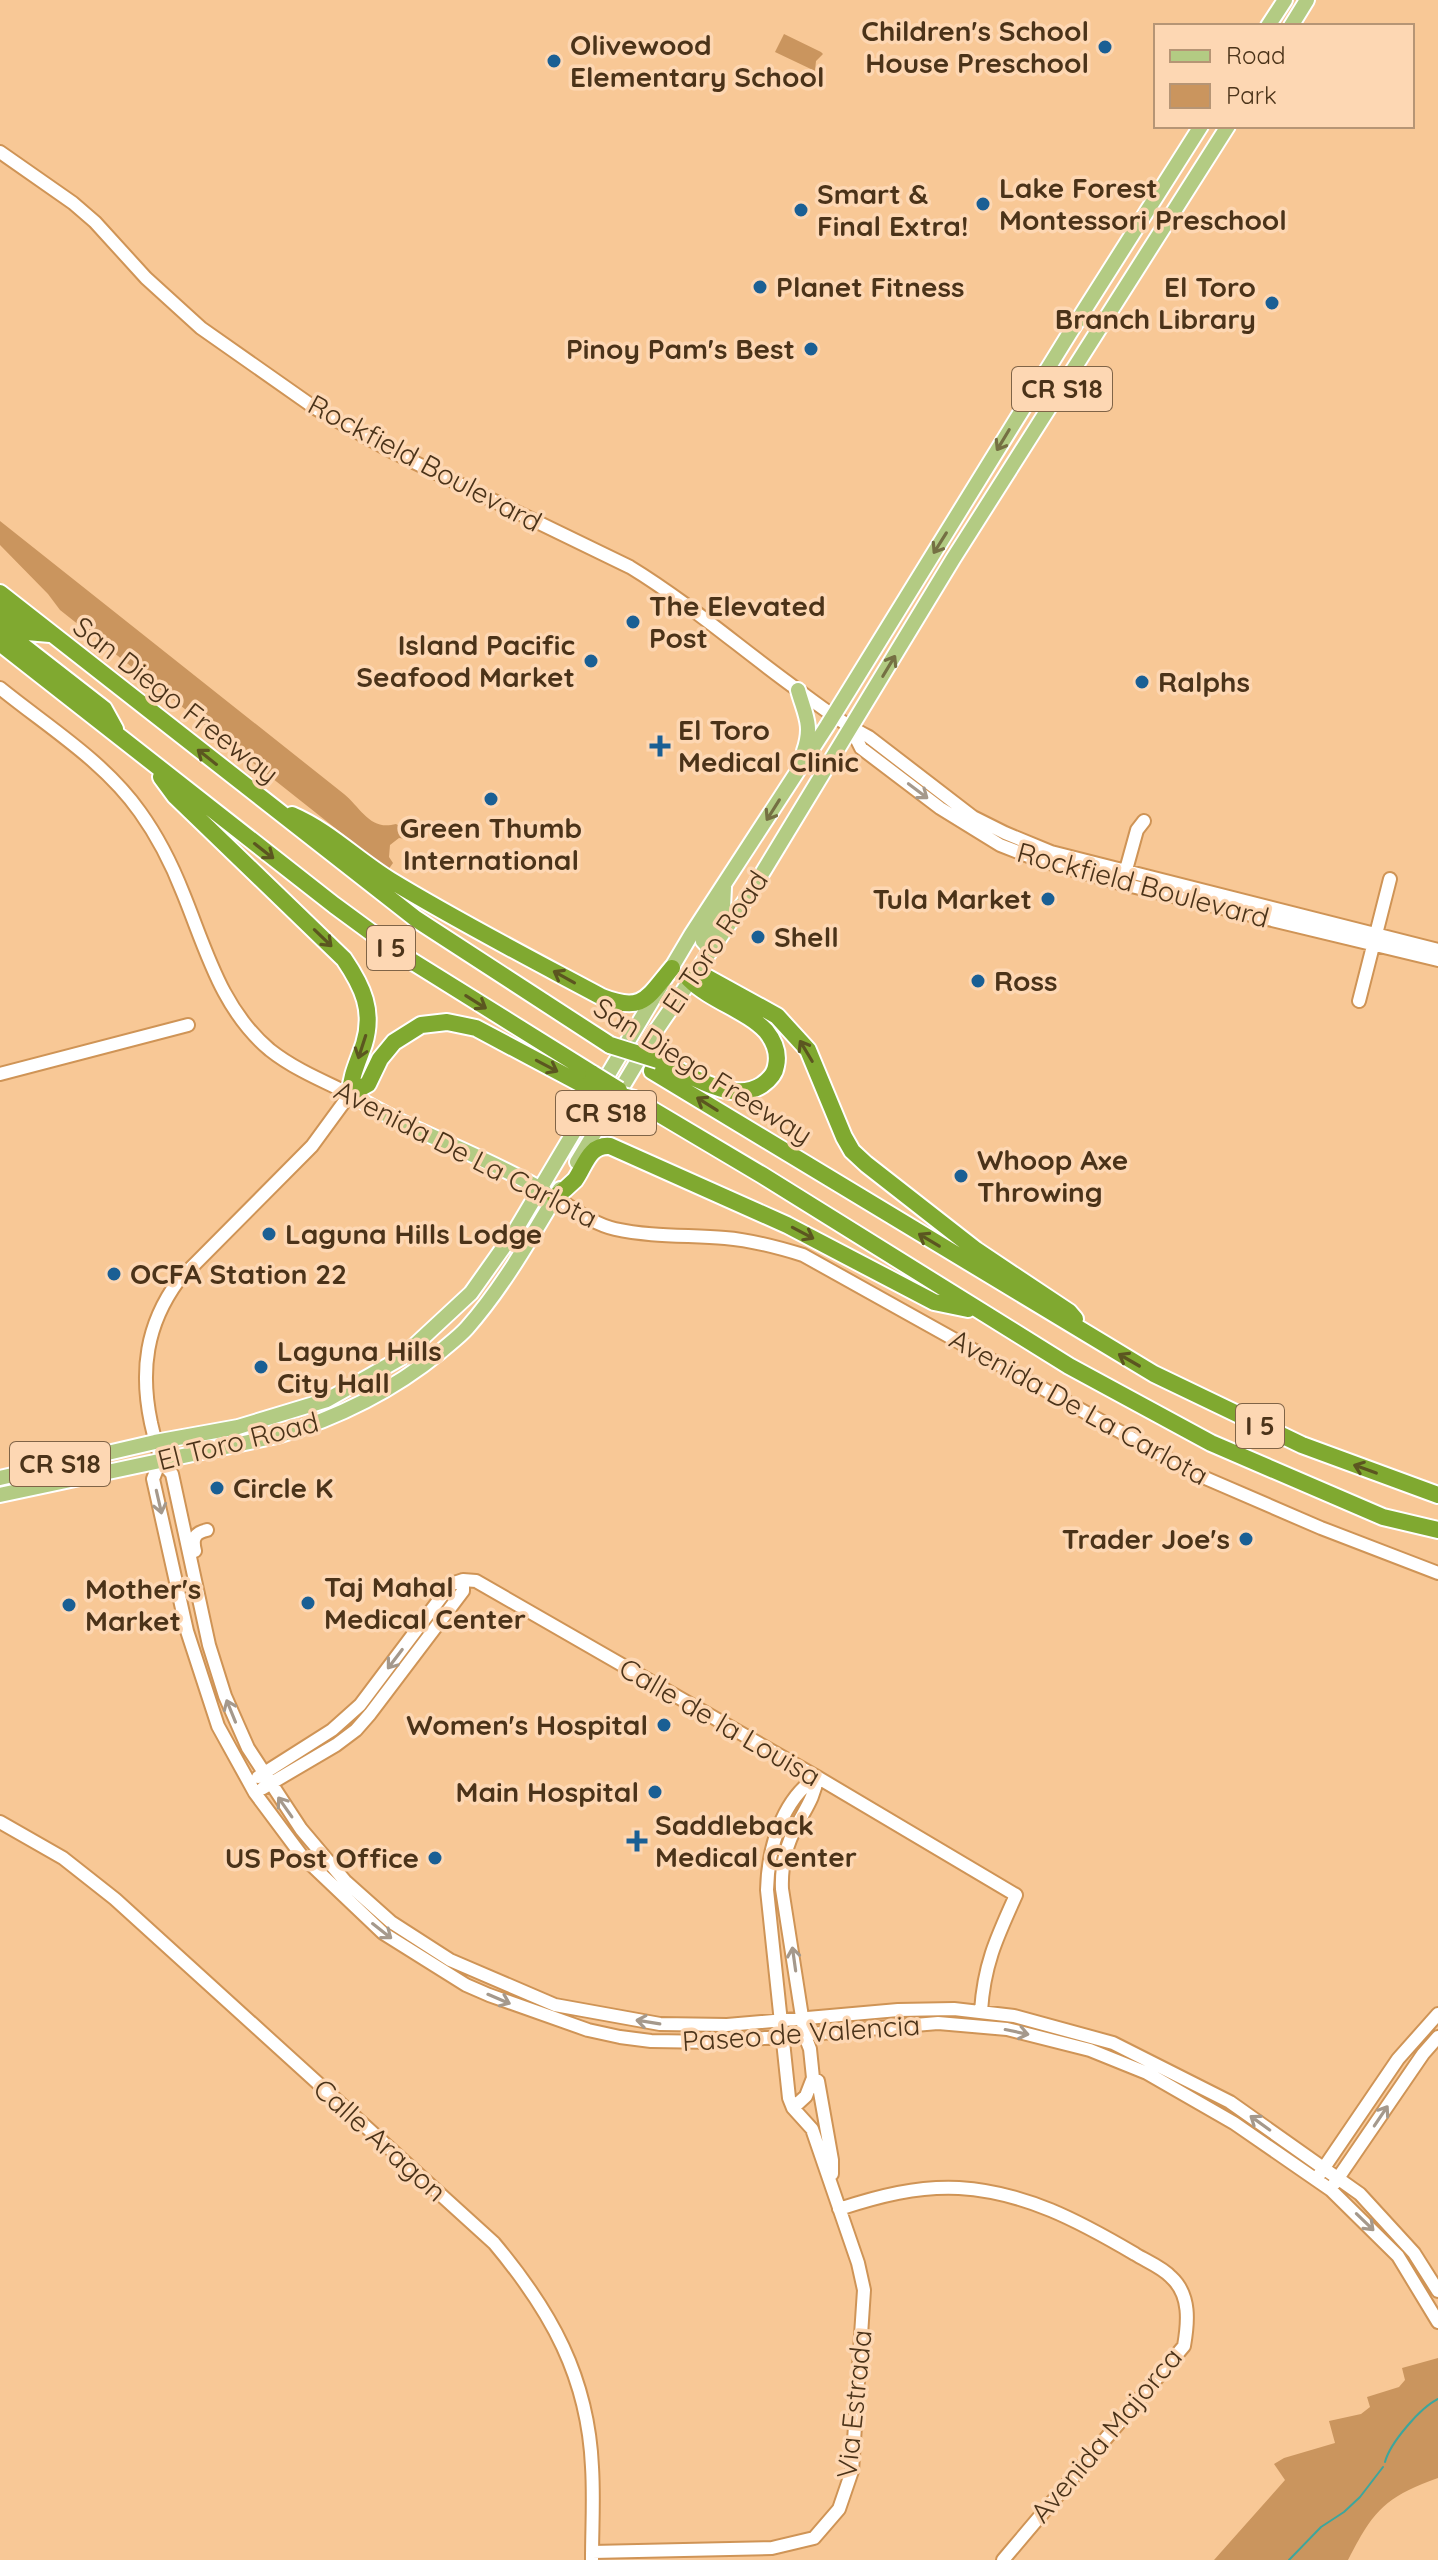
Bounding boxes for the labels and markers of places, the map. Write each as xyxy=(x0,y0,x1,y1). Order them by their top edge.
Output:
place label: Children's School House Preschool xyxy=(861,13,1089,80)
place label: Olivewood Elementary School xyxy=(570,27,825,94)
marker: Children's School House Preschool xyxy=(1096,38,1114,56)
marker: Olivewood Elementary School xyxy=(545,52,563,70)
place label: Lake Forest Montessori Preschool xyxy=(999,170,1287,237)
place label: Smart & Final Extra! xyxy=(817,176,968,243)
marker: Lake Forest Montessori Preschool xyxy=(974,195,992,213)
marker: Smart & Final Extra! xyxy=(792,201,810,219)
place label: Planet Fitness xyxy=(776,269,965,304)
place label: El Toro Branch Library xyxy=(1055,269,1256,336)
marker: Planet Fitness xyxy=(751,278,769,296)
marker: El Toro Branch Library xyxy=(1263,294,1281,312)
place label: Pinoy Pam's Best xyxy=(566,331,795,366)
marker: Pinoy Pam's Best xyxy=(802,340,820,358)
place label: The Elevated Post xyxy=(649,588,826,655)
marker: The Elevated Post xyxy=(624,613,642,631)
place label: Island Pacific Seafood Market xyxy=(356,627,575,694)
marker: Island Pacific Seafood Market xyxy=(582,652,600,670)
place label: Ralphs xyxy=(1158,664,1250,699)
marker: Ralphs xyxy=(1133,673,1151,691)
place label: El Toro Medical Clinic xyxy=(678,712,859,779)
marker: El Toro Medical Clinic xyxy=(649,735,671,757)
marker: Green Thumb International xyxy=(482,790,500,808)
place label: Green Thumb International xyxy=(400,810,582,877)
place label: Tula Market xyxy=(872,881,1032,916)
marker: Tula Market xyxy=(1039,890,1057,908)
place label: Shell xyxy=(774,919,839,954)
marker: Shell xyxy=(749,928,767,946)
place label: Ross xyxy=(994,963,1058,998)
marker: Ross xyxy=(969,972,987,990)
place label: Whoop Axe Throwing xyxy=(977,1142,1128,1209)
marker: Whoop Axe Throwing xyxy=(952,1167,970,1185)
place label: Laguna Hills Lodge xyxy=(285,1216,542,1251)
marker: Laguna Hills Lodge xyxy=(260,1225,278,1243)
place label: OCFA Station 22 xyxy=(130,1256,347,1291)
marker: OCFA Station 22 xyxy=(105,1265,123,1283)
place label: Laguna Hills City Hall xyxy=(277,1333,442,1400)
marker: Laguna Hills City Hall xyxy=(252,1358,270,1376)
place label: Circle K xyxy=(233,1470,333,1505)
marker: Circle K xyxy=(208,1479,226,1497)
place label: Trader Joe's xyxy=(1062,1521,1230,1556)
marker: Trader Joe's xyxy=(1237,1530,1255,1548)
place label: Taj Mahal Medical Center xyxy=(324,1569,526,1636)
place label: Mother's Market xyxy=(85,1571,201,1638)
marker: Taj Mahal Medical Center xyxy=(299,1594,317,1612)
marker: Mother's Market xyxy=(60,1596,78,1614)
place label: Women's Hospital xyxy=(406,1707,648,1742)
marker: Women's Hospital xyxy=(655,1716,673,1734)
place label: Main Hospital xyxy=(455,1774,639,1809)
marker: Main Hospital xyxy=(646,1783,664,1801)
place label: Saddleback Medical Center xyxy=(655,1807,857,1874)
marker: Saddleback Medical Center xyxy=(626,1830,648,1852)
place label: US Post Office xyxy=(225,1840,419,1875)
marker: US Post Office xyxy=(426,1849,444,1867)

